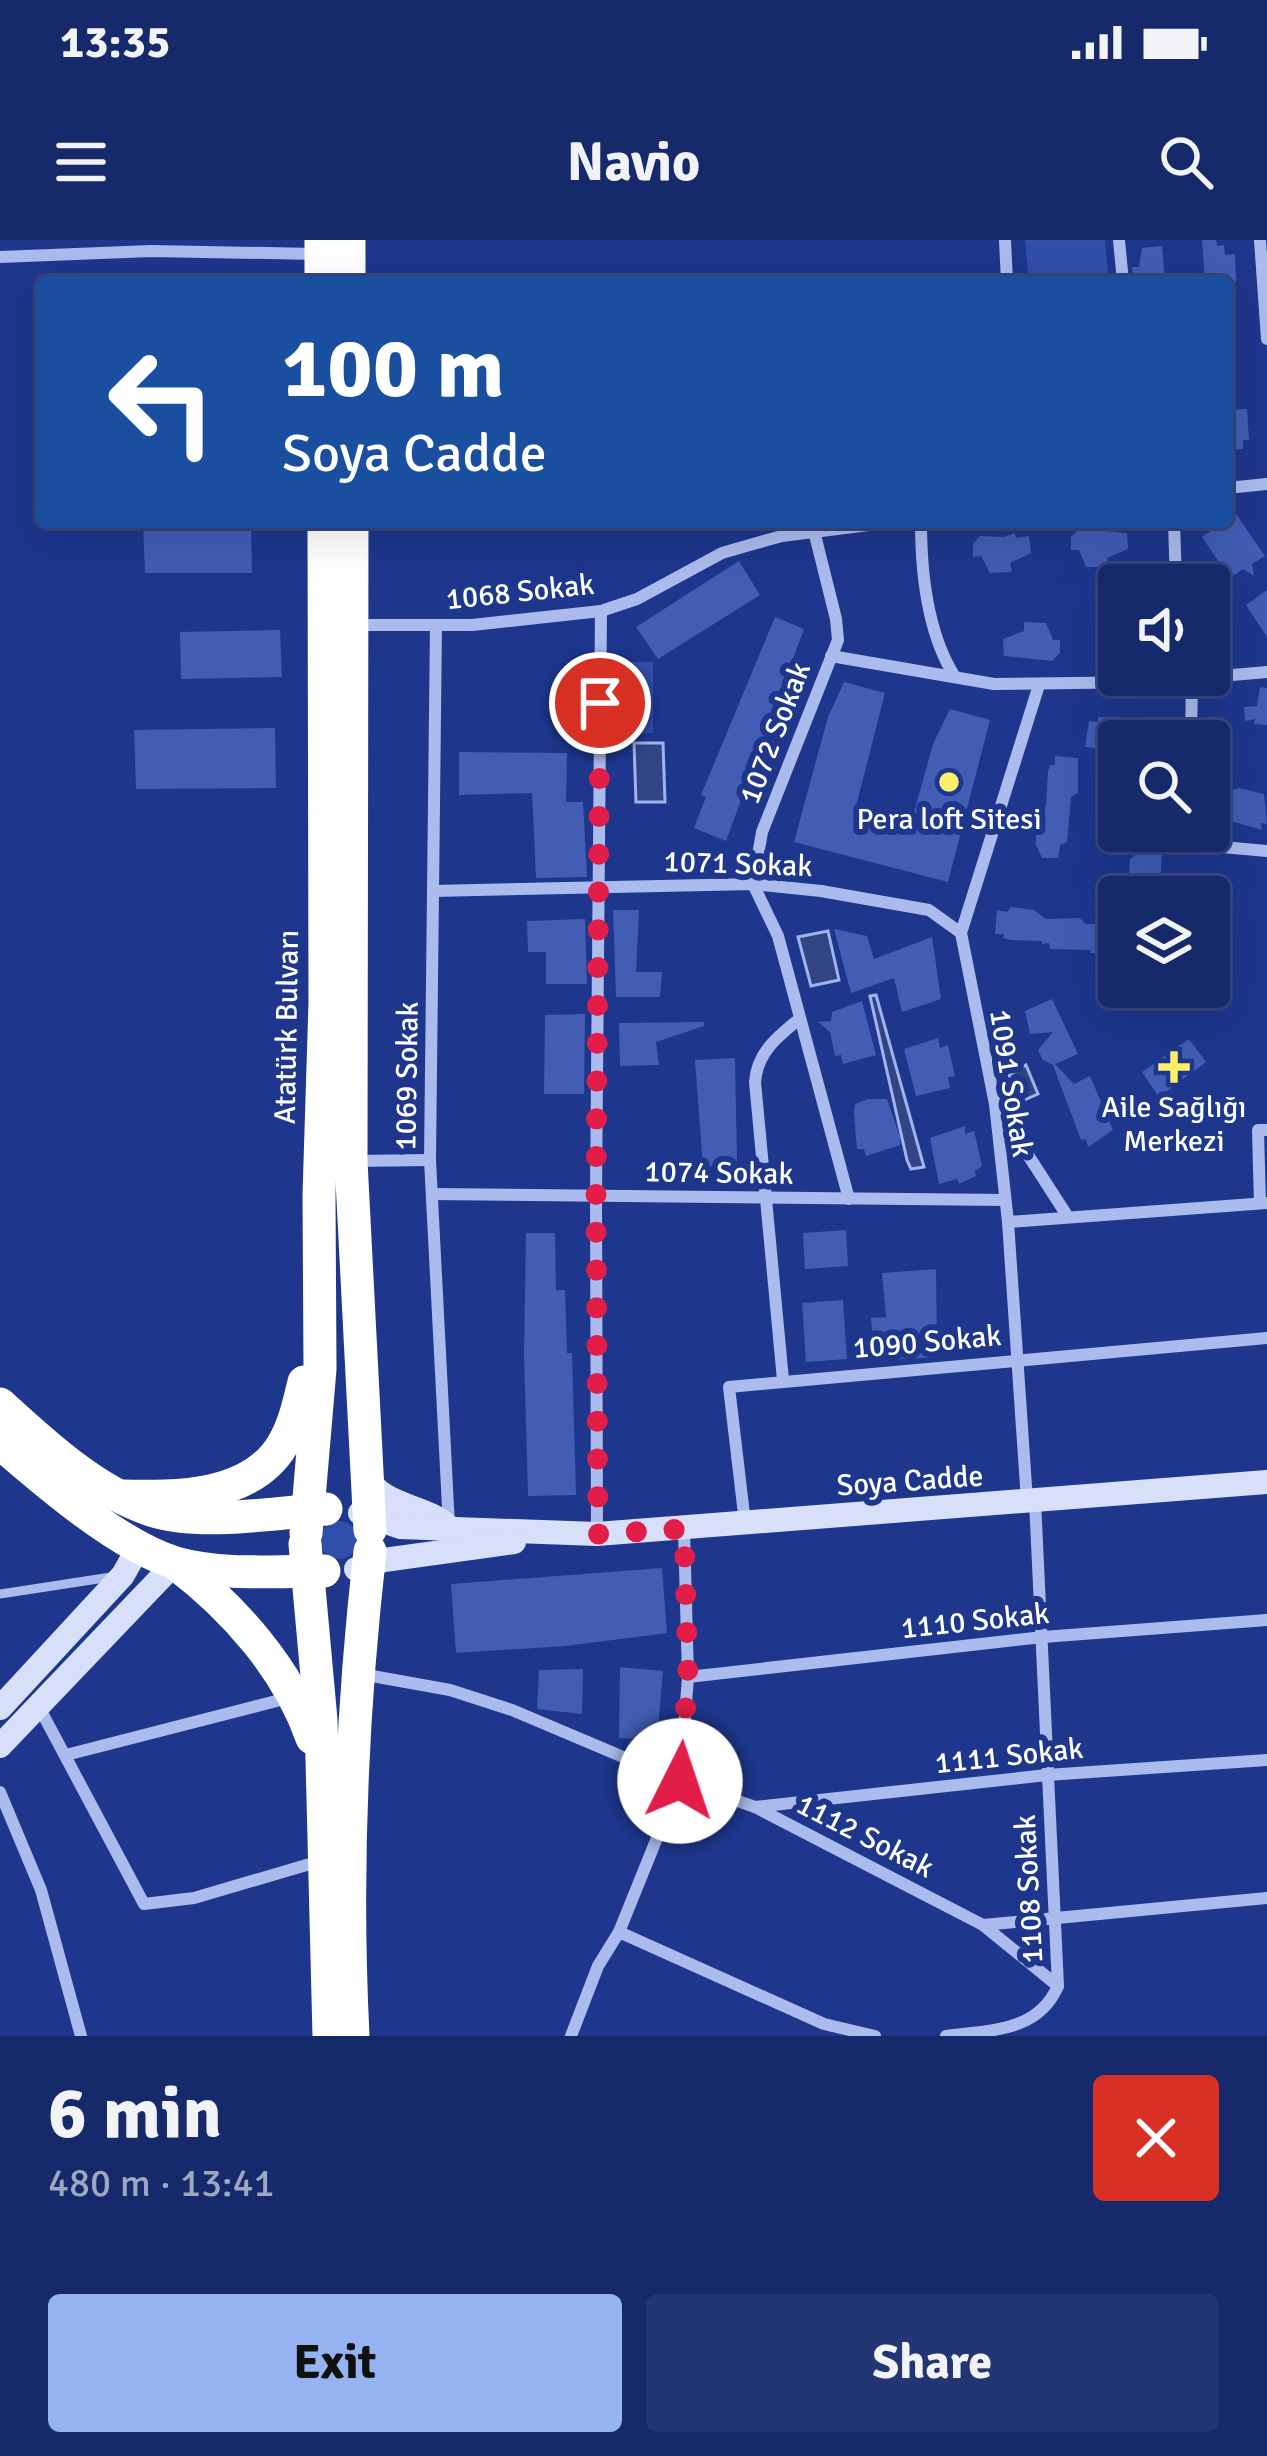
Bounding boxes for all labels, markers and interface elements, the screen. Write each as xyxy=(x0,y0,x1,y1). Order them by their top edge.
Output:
text: 13:35 xyxy=(60,15,170,70)
icon: menu xyxy=(48,129,114,195)
text: Navio xyxy=(567,129,700,196)
icon: search xyxy=(1153,129,1219,195)
text: 100 m xyxy=(282,317,504,421)
icon: left xyxy=(84,324,240,480)
text: Soya Cadde xyxy=(282,420,547,487)
map controls xyxy=(1098,564,1230,1008)
button: sound xyxy=(1098,564,1230,696)
street label: 1068 Sokak xyxy=(444,566,596,618)
pin xyxy=(549,652,651,754)
street label: 1072 Sokak xyxy=(731,657,819,809)
icon: arrive xyxy=(567,670,633,736)
button: search xyxy=(1098,720,1230,852)
marker: Pera loft Sitesi xyxy=(936,769,962,795)
place label: Pera loft Sitesi xyxy=(856,801,1042,838)
street label: 1071 Sokak xyxy=(663,843,813,885)
button: layers xyxy=(1098,876,1230,1008)
street label: Atatürk Bulvarı xyxy=(267,929,307,1125)
street label: 1069 Sokak xyxy=(387,1001,427,1151)
street label: 1091 Sokak xyxy=(981,1007,1041,1159)
marker: Aile Sağlığı Merkezi xyxy=(1158,1051,1190,1083)
place label: Aile Sağlığı Merkezi xyxy=(1102,1089,1246,1160)
street label: 1074 Sokak xyxy=(644,1153,794,1193)
street label: 1090 Sokak xyxy=(851,1317,1003,1367)
street label: Soya Cadde xyxy=(835,1457,985,1505)
street label: 1110 Sokak xyxy=(899,1595,1051,1647)
position arrow xyxy=(617,1718,743,1844)
street label: 1111 Sokak xyxy=(933,1730,1085,1782)
street label: 1112 Sokak xyxy=(790,1786,940,1886)
street label: 1108 Sokak xyxy=(1007,1814,1051,1964)
text: 6 min xyxy=(48,2069,222,2158)
button: close xyxy=(1093,2075,1219,2201)
text: 480 m · 13:41 xyxy=(48,2159,275,2207)
button: Exit xyxy=(48,2294,622,2432)
button: Share xyxy=(646,2294,1219,2432)

